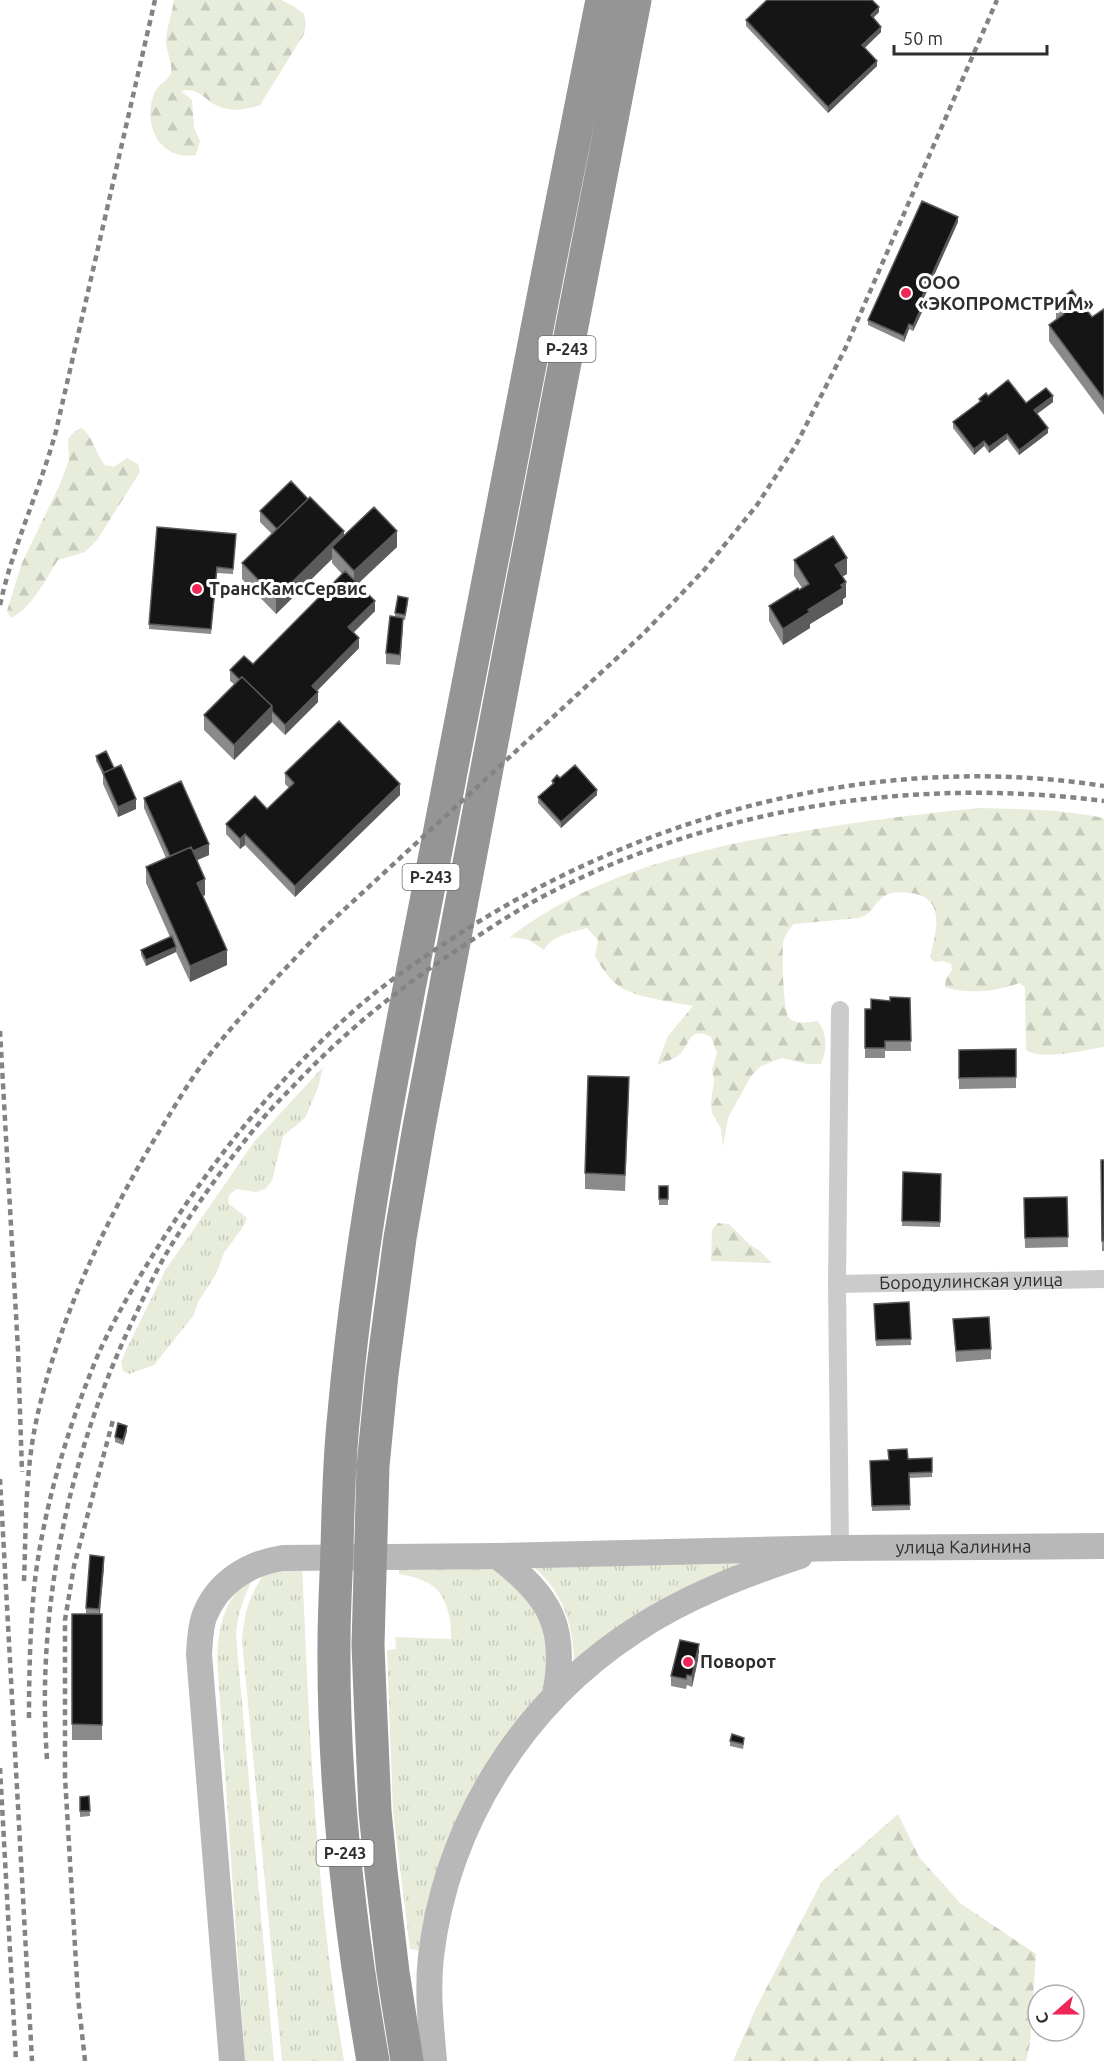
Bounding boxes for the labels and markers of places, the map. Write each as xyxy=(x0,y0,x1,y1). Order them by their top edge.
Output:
place label: ООО «ЭКОПРОМСТРИМ» xyxy=(918,272,1094,313)
marker: ООО «ЭКОПРОМСТРИМ» xyxy=(899,286,913,300)
place label: ТрансКамсСервис xyxy=(209,578,367,598)
marker: ТрансКамсСервис xyxy=(190,582,204,596)
place label: Поворот xyxy=(700,1651,776,1671)
marker: Поворот xyxy=(681,1655,695,1669)

